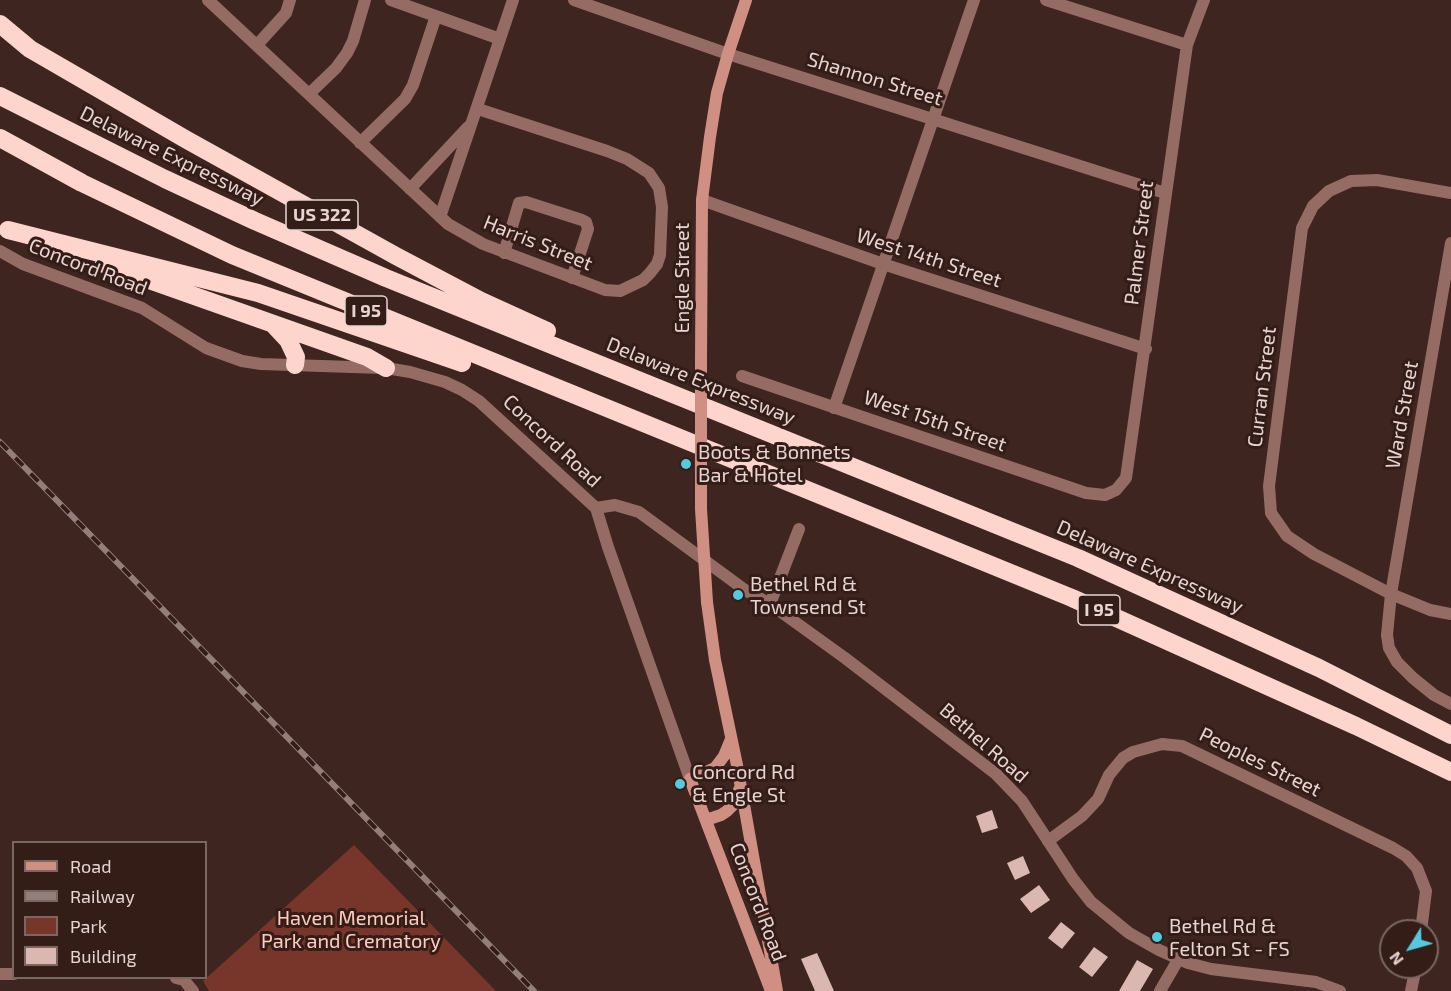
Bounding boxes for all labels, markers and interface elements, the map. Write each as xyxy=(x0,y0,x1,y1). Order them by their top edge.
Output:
street label: Shannon Street xyxy=(805,47,945,111)
street label: Delaware Expressway xyxy=(76,101,268,211)
street label: Palmer Street xyxy=(1119,180,1159,306)
road number: US 322 xyxy=(286,200,358,230)
street label: Harris Street xyxy=(480,210,596,276)
street label: Engle Street xyxy=(670,223,694,333)
street label: West 14th Street xyxy=(853,223,1005,293)
street label: Concord Road xyxy=(25,233,151,301)
road number: I 95 xyxy=(345,296,387,326)
street label: Curran Street xyxy=(1243,325,1281,449)
street label: Delaware Expressway xyxy=(603,332,799,430)
street label: Ward Street xyxy=(1381,359,1423,471)
street label: West 15th Street xyxy=(860,385,1010,457)
street label: Concord Road xyxy=(498,390,606,492)
place label: Boots & Bonnets Bar & Hotel xyxy=(698,440,851,487)
marker: Boots & Bonnets Bar & Hotel xyxy=(679,457,693,471)
street label: Delaware Expressway xyxy=(1053,515,1247,619)
place label: Bethel Rd & Townsend St xyxy=(750,572,866,619)
marker: Bethel Rd & Townsend St xyxy=(731,588,745,602)
road number: I 95 xyxy=(1078,595,1120,625)
street label: Bethel Road xyxy=(935,698,1033,788)
street label: Peoples Street xyxy=(1195,722,1325,802)
place label: Concord Rd & Engle St xyxy=(692,760,795,807)
marker: Concord Rd & Engle St xyxy=(673,777,687,791)
street label: Concord Road xyxy=(724,839,792,965)
legend xyxy=(12,841,207,979)
text: Road xyxy=(70,855,111,877)
text: Railway xyxy=(70,885,135,907)
park label: Haven Memorial Park and Crematory xyxy=(261,906,441,953)
place label: Bethel Rd & Felton St - FS xyxy=(1169,914,1290,961)
text: Park xyxy=(70,915,107,937)
north arrow xyxy=(1379,919,1439,979)
marker: Bethel Rd & Felton St - FS xyxy=(1150,930,1164,944)
text: Building xyxy=(70,945,137,967)
text: N xyxy=(1385,949,1407,969)

